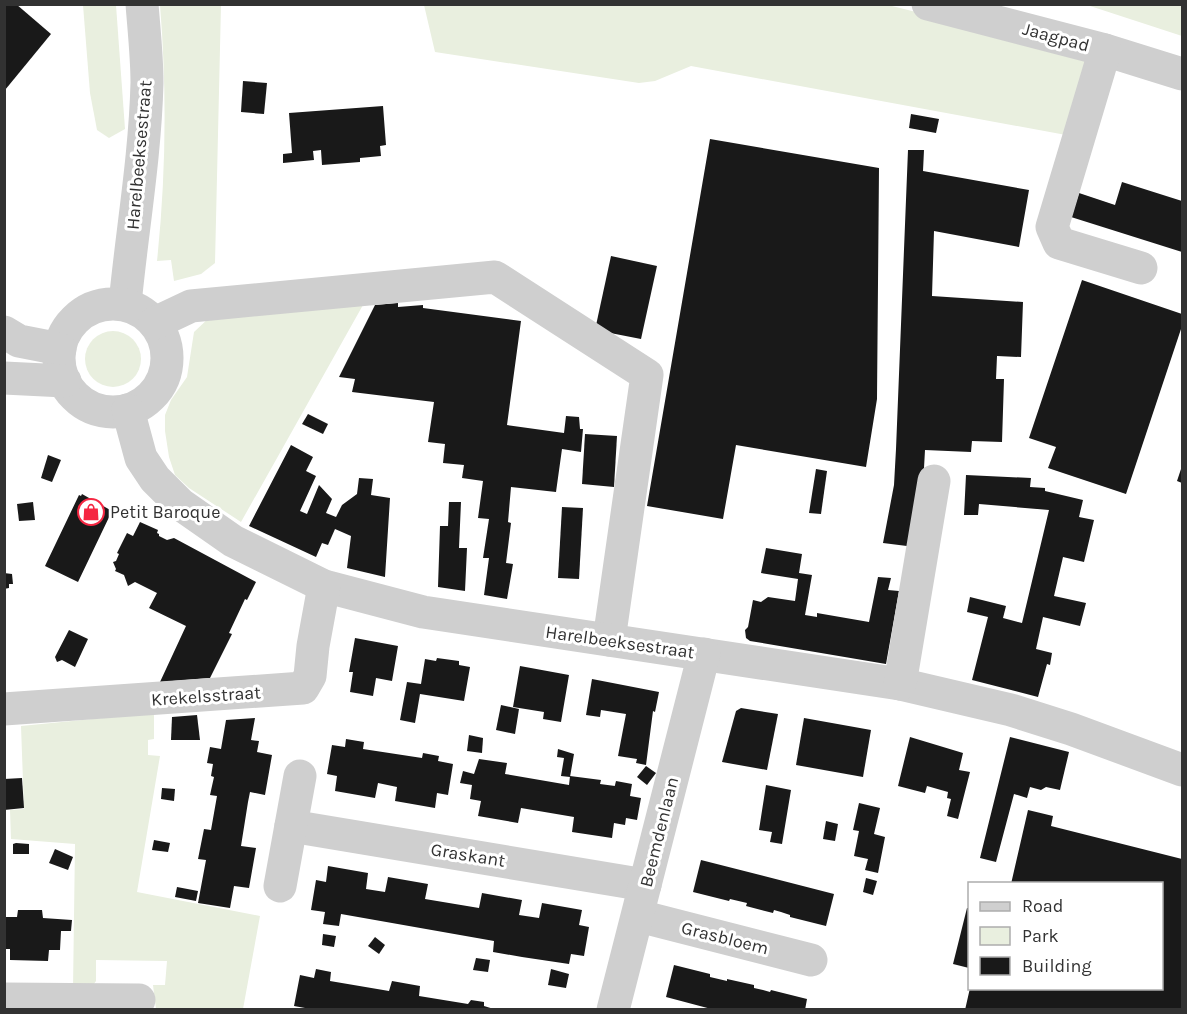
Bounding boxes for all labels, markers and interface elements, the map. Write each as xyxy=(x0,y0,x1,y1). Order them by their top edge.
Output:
street label: Jaagpad xyxy=(1020,18,1092,56)
street label: Harelbeeksestraat xyxy=(122,79,157,231)
shop icon: Petit Baroque xyxy=(76,497,106,527)
place label: Petit Baroque xyxy=(110,501,221,523)
street label: Harelbeeksestraat xyxy=(544,621,696,663)
street label: Krekelsstraat xyxy=(150,681,262,711)
street label: Beemdenlaan xyxy=(635,775,683,889)
street label: Graskant xyxy=(429,838,507,872)
legend xyxy=(968,882,1163,990)
text: Road xyxy=(1022,895,1063,917)
street label: Grasbloem xyxy=(679,917,771,959)
text: Park xyxy=(1022,925,1059,947)
text: Building xyxy=(1022,955,1092,977)

